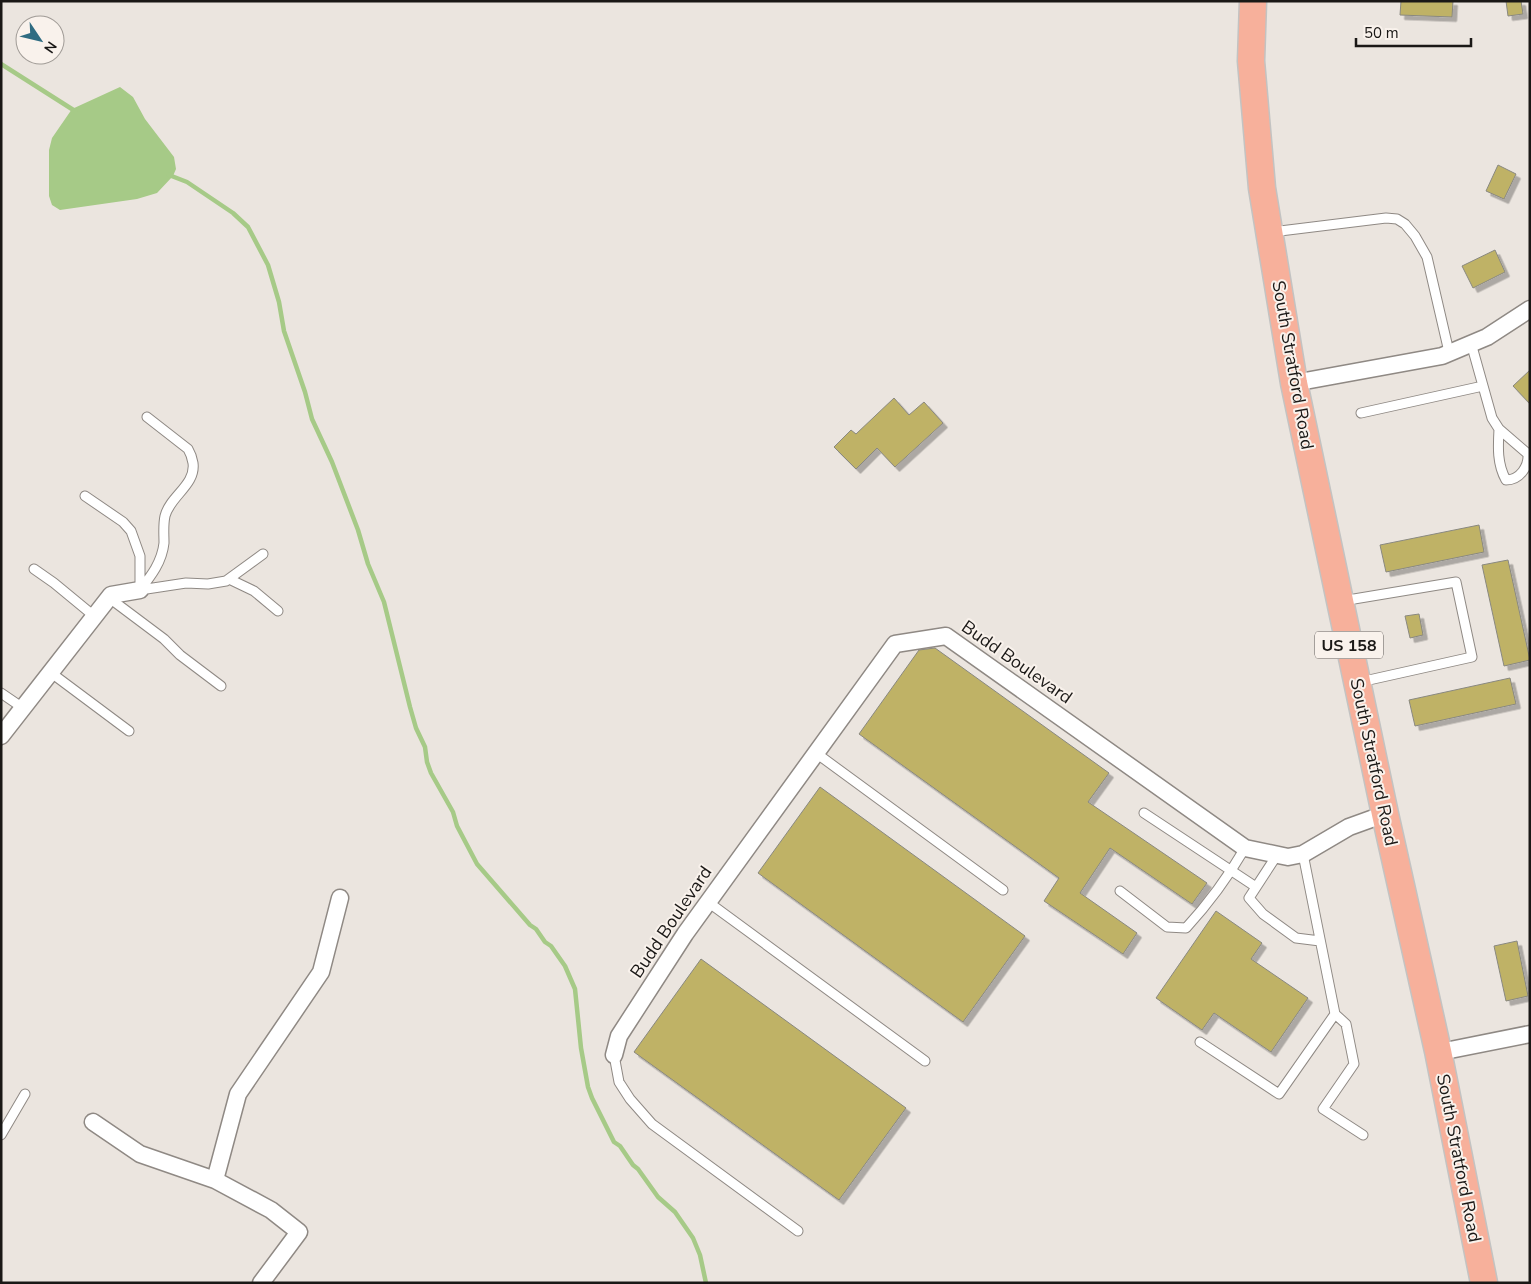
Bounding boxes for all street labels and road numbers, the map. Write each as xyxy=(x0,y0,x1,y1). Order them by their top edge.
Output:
street label: South Stratford Road xyxy=(1266,279,1320,451)
street label: Budd Boulevard xyxy=(957,615,1077,709)
road number: US 158 xyxy=(1315,632,1383,658)
street label: South Stratford Road xyxy=(1344,676,1404,848)
street label: Budd Boulevard xyxy=(625,861,717,983)
street label: South Stratford Road xyxy=(1431,1072,1487,1244)

